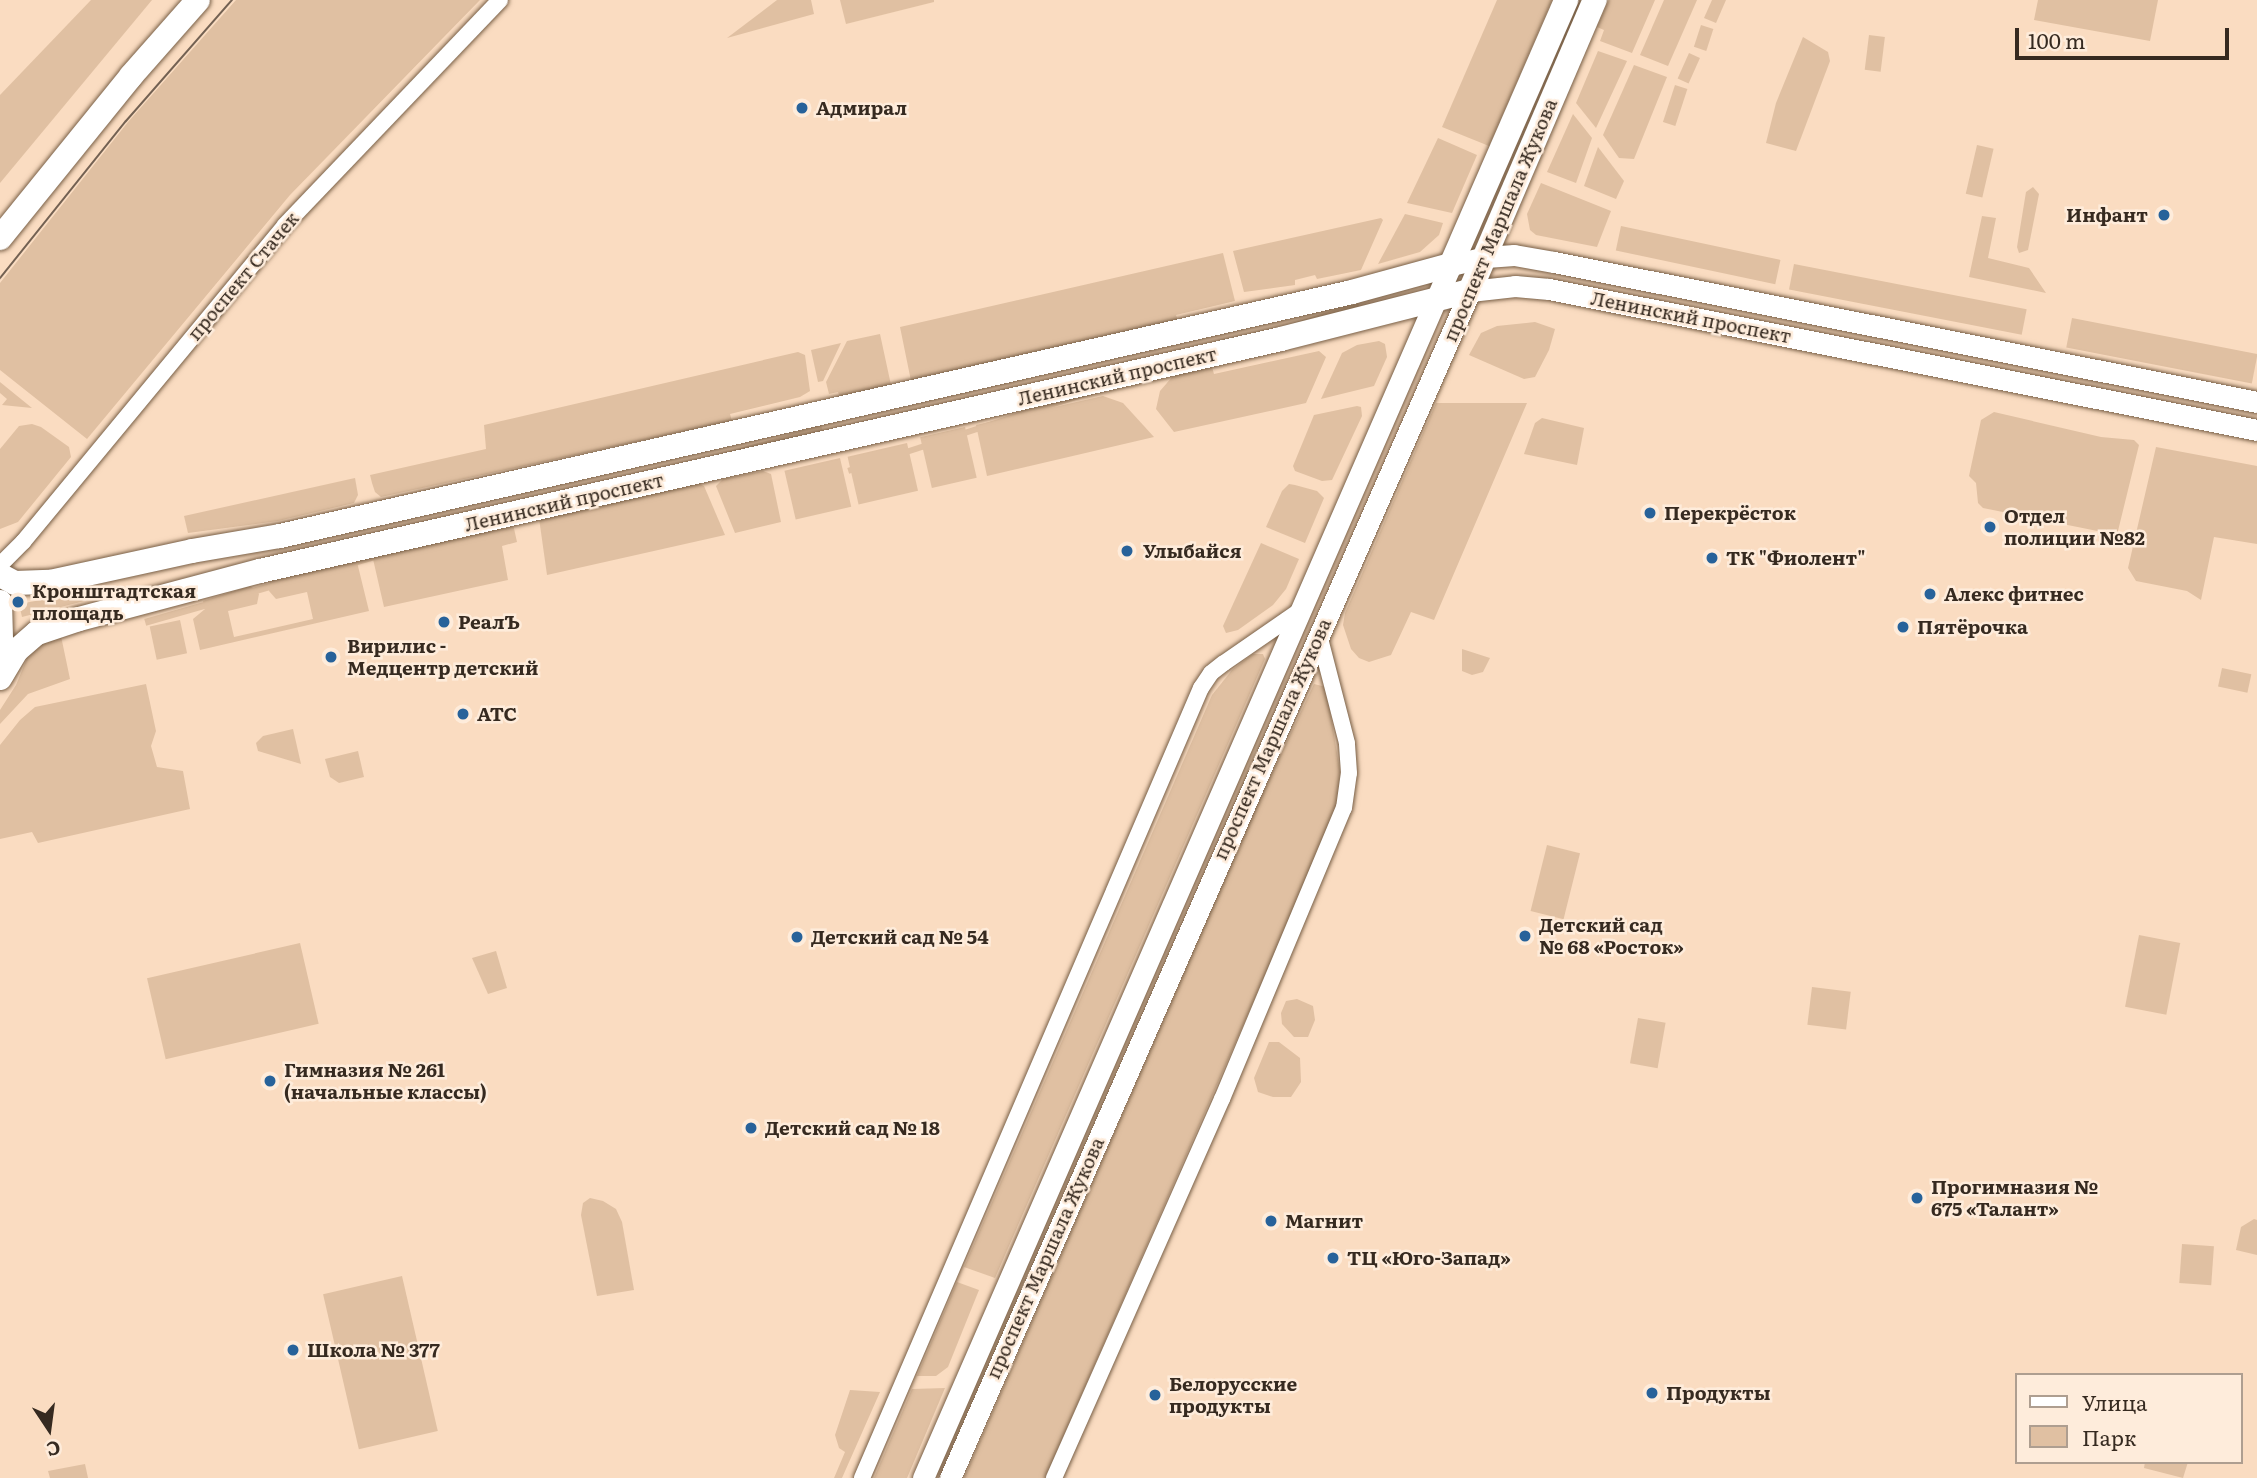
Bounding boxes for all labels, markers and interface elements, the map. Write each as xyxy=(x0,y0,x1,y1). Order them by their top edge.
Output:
scale bar xyxy=(2019,14,2232,58)
text: 100 m xyxy=(2028,24,2085,55)
street label: проспект Маршала Жукова xyxy=(1438,95,1562,345)
place label: Адмирал xyxy=(816,97,907,119)
marker: Адмирал xyxy=(794,100,810,116)
place label: Инфант xyxy=(2066,204,2148,226)
marker: Инфант xyxy=(2154,205,2174,225)
street label: проспект Стачек xyxy=(183,207,303,345)
street label: Ленинский проспект xyxy=(1589,286,1793,348)
street label: Ленинский проспект xyxy=(1015,342,1219,410)
street label: Ленинский проспект xyxy=(462,468,666,536)
place label: Перекрёсток xyxy=(1664,502,1796,524)
marker: Перекрёсток xyxy=(1642,505,1658,521)
place label: Отдел полиции №82 xyxy=(2004,505,2145,549)
marker: Отдел полиции №82 xyxy=(1982,519,1998,535)
place label: Улыбайся xyxy=(1143,540,1242,562)
marker: Улыбайся xyxy=(1117,541,1137,561)
place label: ТК "Фиолент" xyxy=(1726,547,1866,569)
marker: ТК "Фиолент" xyxy=(1704,550,1720,566)
place label: Кронштадтская площадь xyxy=(32,580,196,624)
place label: Алекс фитнес xyxy=(1944,583,2084,605)
marker: Алекс фитнес xyxy=(1922,586,1938,602)
marker: Кронштадтская площадь xyxy=(10,594,26,610)
place label: РеалЪ xyxy=(458,611,520,633)
marker: РеалЪ xyxy=(436,614,452,630)
street label: проспект Маршала Жукова xyxy=(1208,615,1336,863)
place label: Пятёрочка xyxy=(1917,616,2028,638)
marker: Пятёрочка xyxy=(1895,619,1911,635)
place label: Вирилис - Медцентр детский xyxy=(347,635,538,679)
marker: Вирилис - Медцентр детский xyxy=(321,647,341,667)
place label: АТС xyxy=(477,703,517,725)
marker: АТС xyxy=(455,706,471,722)
place label: Детский сад № 68 «Росток» xyxy=(1539,914,1684,958)
place label: Детский сад № 54 xyxy=(811,926,989,948)
marker: Детский сад № 68 «Росток» xyxy=(1517,928,1533,944)
marker: Детский сад № 54 xyxy=(789,929,805,945)
place label: Гимназия № 261 (начальные классы) xyxy=(284,1059,487,1103)
marker: Гимназия № 261 (начальные классы) xyxy=(262,1073,278,1089)
place label: Детский сад № 18 xyxy=(765,1117,940,1139)
marker: Детский сад № 18 xyxy=(743,1120,759,1136)
street label: проспект Маршала Жукова xyxy=(981,1134,1109,1382)
place label: Прогимназия № 675 «Талант» xyxy=(1931,1176,2098,1220)
marker: Прогимназия № 675 «Талант» xyxy=(1909,1190,1925,1206)
place label: Магнит xyxy=(1285,1210,1363,1232)
marker: Магнит xyxy=(1263,1213,1279,1229)
place label: ТЦ «Юго-Запад» xyxy=(1347,1247,1511,1269)
marker: ТЦ «Юго-Запад» xyxy=(1325,1250,1341,1266)
place label: Школа № 377 xyxy=(307,1339,440,1361)
marker: Школа № 377 xyxy=(285,1342,301,1358)
place label: Белорусские продукты xyxy=(1169,1373,1297,1417)
legend xyxy=(2016,1373,2243,1464)
place label: Продукты xyxy=(1666,1382,1770,1404)
marker: Продукты xyxy=(1644,1385,1660,1401)
text: Улица xyxy=(2082,1386,2147,1417)
marker: Белорусские продукты xyxy=(1147,1387,1163,1403)
north arrow xyxy=(14,1394,84,1464)
text: Парк xyxy=(2082,1421,2136,1452)
text: С xyxy=(44,1434,63,1465)

